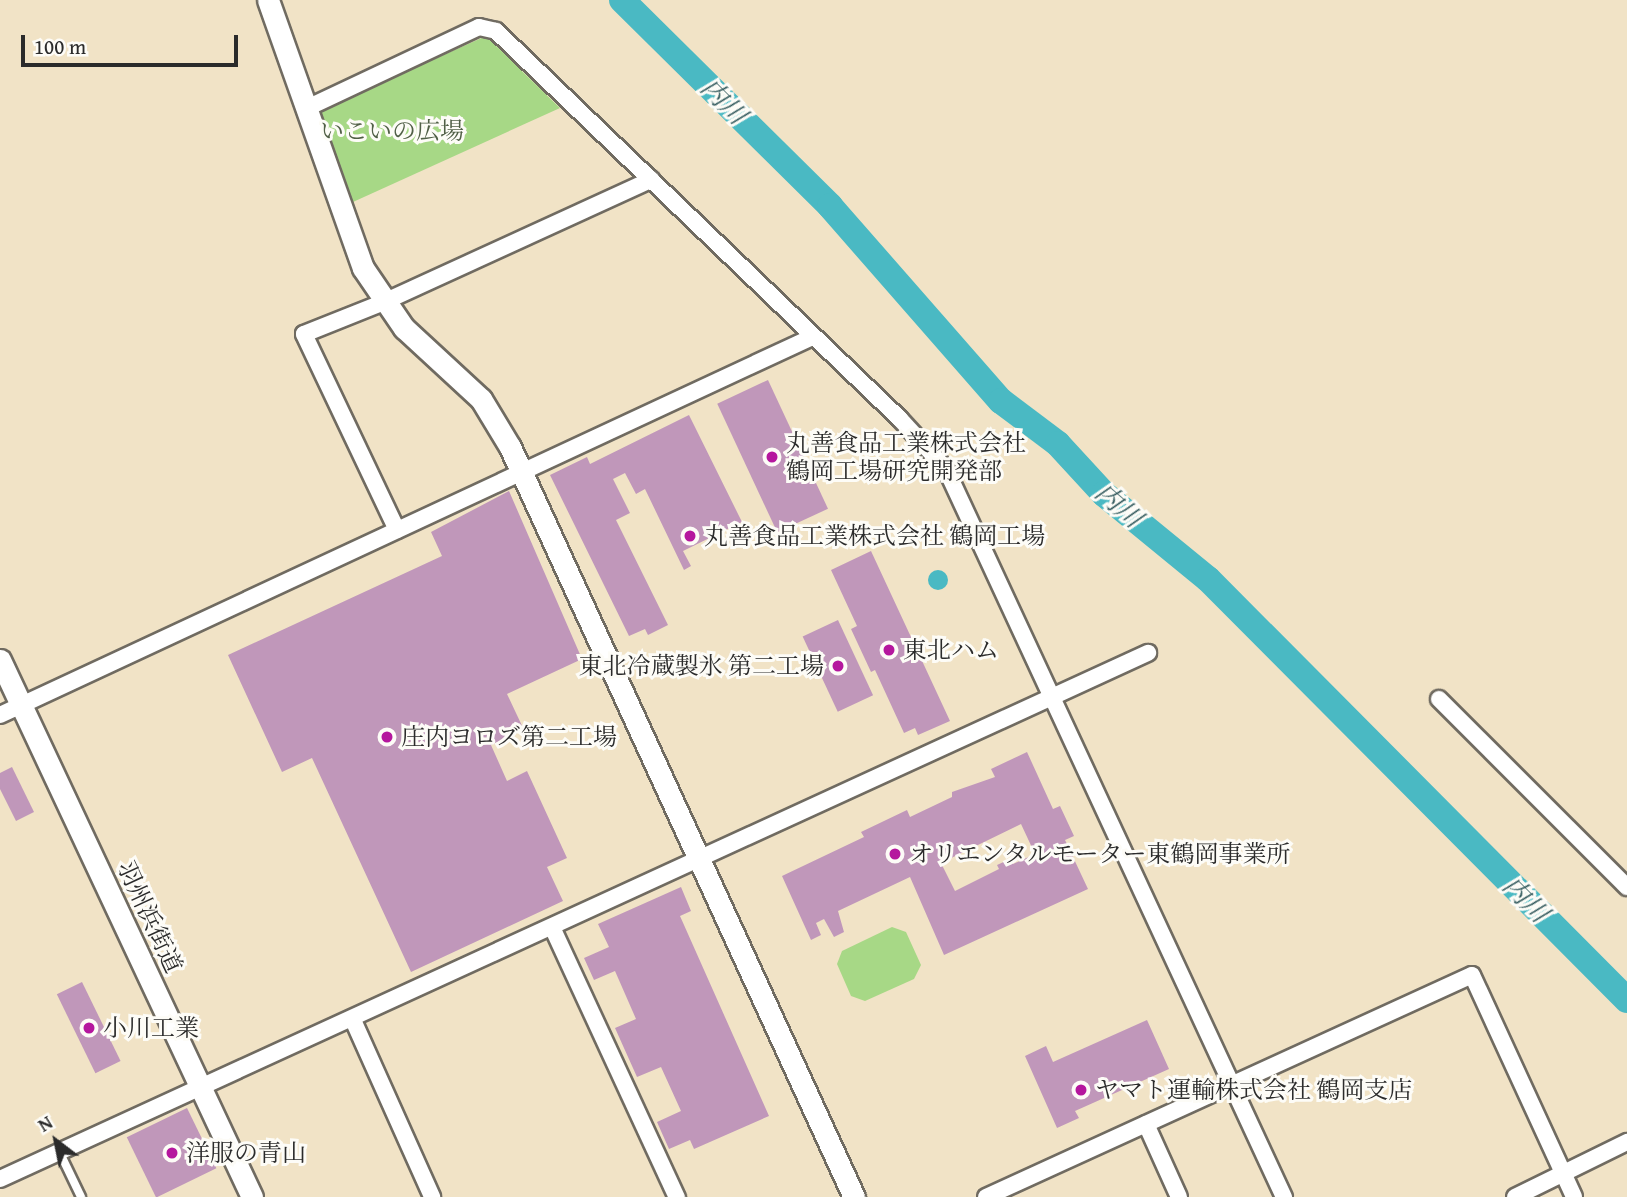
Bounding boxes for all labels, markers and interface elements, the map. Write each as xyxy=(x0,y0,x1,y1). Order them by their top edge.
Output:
scale bar xyxy=(24,21,242,65)
text: 100 m xyxy=(34,31,86,62)
water label: 内川 xyxy=(695,72,753,130)
park label: いこいの広場 xyxy=(320,117,464,145)
place label: 丸善食品工業株式会社 鶴岡工場研究開発部 xyxy=(786,429,1026,485)
marker: 丸善食品工業株式会社 鶴岡工場研究開発部 xyxy=(764,449,780,465)
water label: 内川 xyxy=(1089,476,1149,534)
place label: 丸善食品工業株式会社 鶴岡工場 xyxy=(704,522,1045,550)
marker: 丸善食品工業株式会社 鶴岡工場 xyxy=(682,528,698,544)
place label: 東北ハム xyxy=(903,636,999,664)
marker: 東北ハム xyxy=(881,642,897,658)
place label: 東北冷蔵製氷 第二工場 xyxy=(579,652,824,680)
marker: 東北冷蔵製氷 第二工場 xyxy=(830,658,846,674)
place label: 庄内ヨロズ第二工場 xyxy=(401,723,617,751)
marker: 庄内ヨロズ第二工場 xyxy=(379,729,395,745)
place label: オリエンタルモーター東鶴岡事業所 xyxy=(909,840,1292,868)
marker: オリエンタルモーター東鶴岡事業所 xyxy=(887,846,903,862)
street label: 羽州浜街道 xyxy=(112,857,188,977)
water label: 内川 xyxy=(1497,870,1555,928)
place label: 小川工業 xyxy=(103,1014,199,1042)
marker: 小川工業 xyxy=(81,1020,97,1036)
place label: ヤマト運輸株式会社 鶴岡支店 xyxy=(1095,1076,1412,1104)
marker: ヤマト運輸株式会社 鶴岡支店 xyxy=(1073,1082,1089,1098)
north arrow xyxy=(21,1106,91,1176)
text: N xyxy=(32,1108,58,1138)
place label: 洋服の青山 xyxy=(186,1139,306,1167)
marker: 洋服の青山 xyxy=(164,1145,180,1161)

